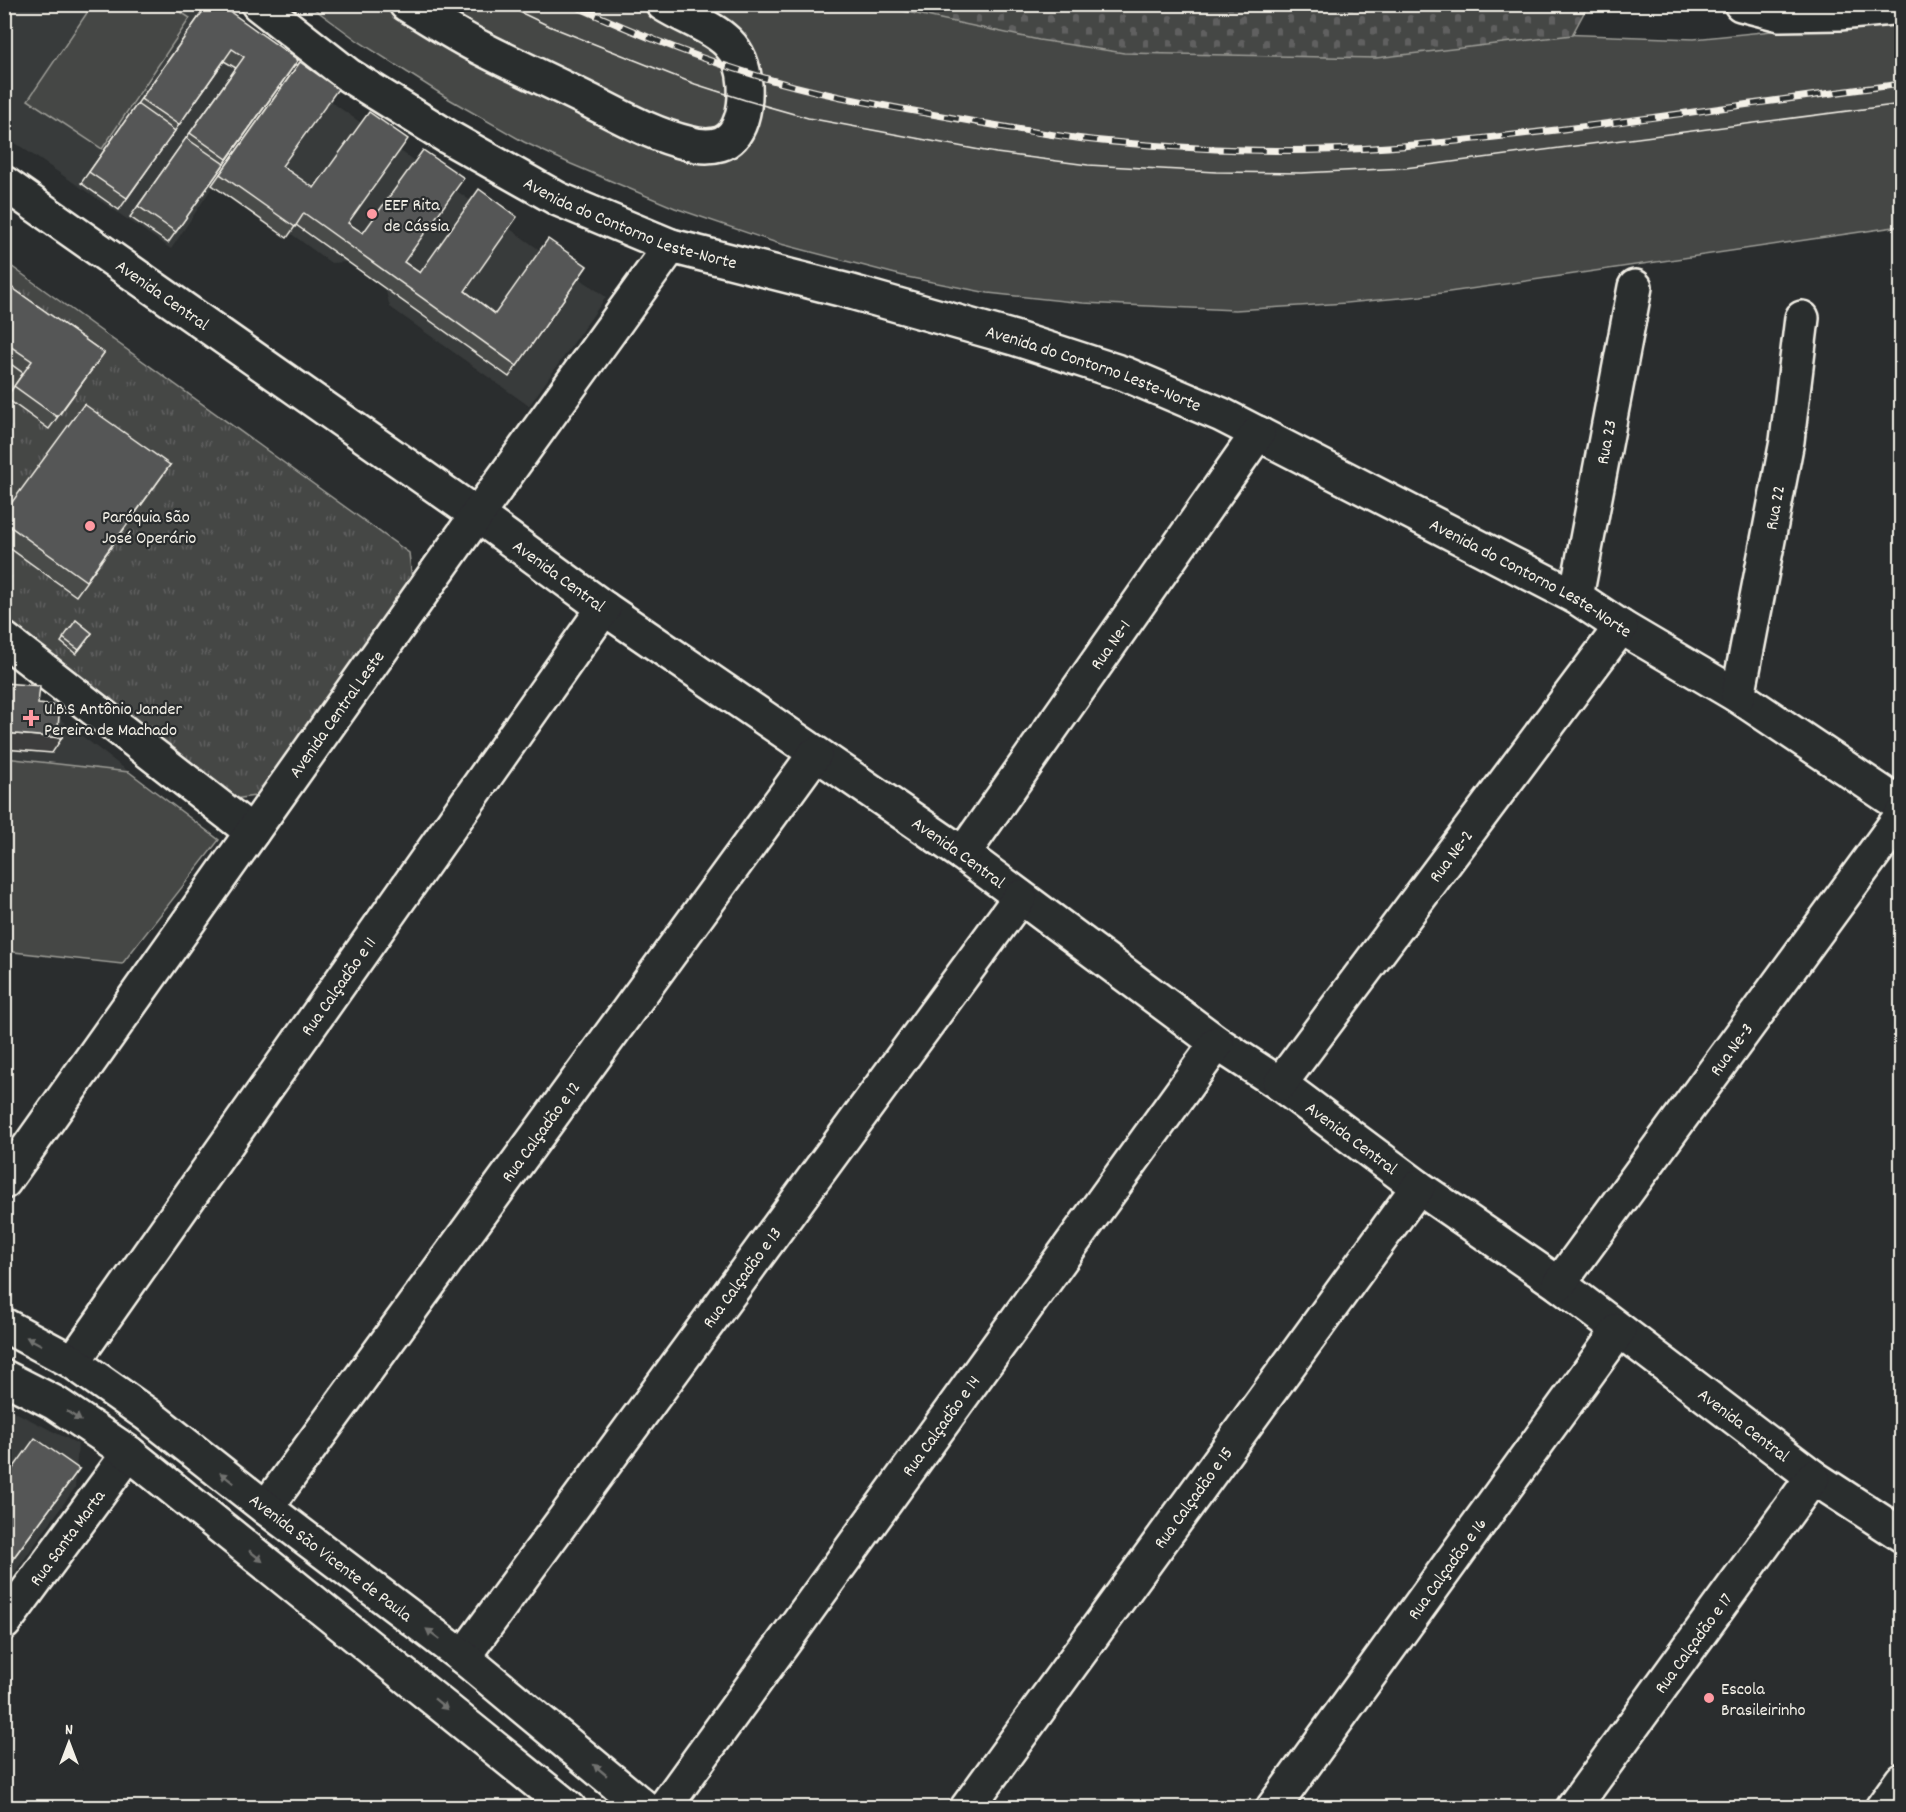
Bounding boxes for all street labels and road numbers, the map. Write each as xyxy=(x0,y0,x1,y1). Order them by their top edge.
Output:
street label: Avenida do Contorno Leste-Norte xyxy=(518,172,739,277)
street label: Avenida Central xyxy=(109,255,214,338)
street label: Avenida do Contorno Leste-Norte xyxy=(982,321,1204,420)
street label: Rua 23 xyxy=(1592,418,1624,467)
street label: Rua 22 xyxy=(1760,484,1793,532)
street label: Avenida do Contorno Leste-Norte xyxy=(1424,514,1635,645)
street label: Avenida Central xyxy=(506,535,610,620)
street label: Rua Ne-1 xyxy=(1086,616,1138,676)
street label: Avenida Central Leste xyxy=(284,646,392,784)
street label: Avenida Central xyxy=(906,812,1010,896)
street label: Rua Ne-2 xyxy=(1424,826,1480,889)
street label: Rua Calçadão e 11 xyxy=(296,933,384,1042)
street label: Rua Ne-3 xyxy=(1705,1019,1761,1082)
street label: Rua Calçadão e 12 xyxy=(497,1077,588,1189)
street label: Avenida Central xyxy=(1299,1097,1402,1183)
street label: Rua Calçadão e 13 xyxy=(698,1223,789,1334)
street label: Rua Calçadão e 14 xyxy=(897,1371,988,1483)
street label: Avenida Central xyxy=(1691,1384,1794,1470)
street label: Rua Calçadão e 15 xyxy=(1149,1443,1240,1555)
street label: Rua Santa Marta xyxy=(25,1485,113,1592)
street label: Avenida São Vicente de Paula xyxy=(243,1489,417,1630)
street label: Rua Calçadão e 16 xyxy=(1403,1513,1494,1626)
street label: Rua Calçadão e 17 xyxy=(1650,1589,1740,1700)

